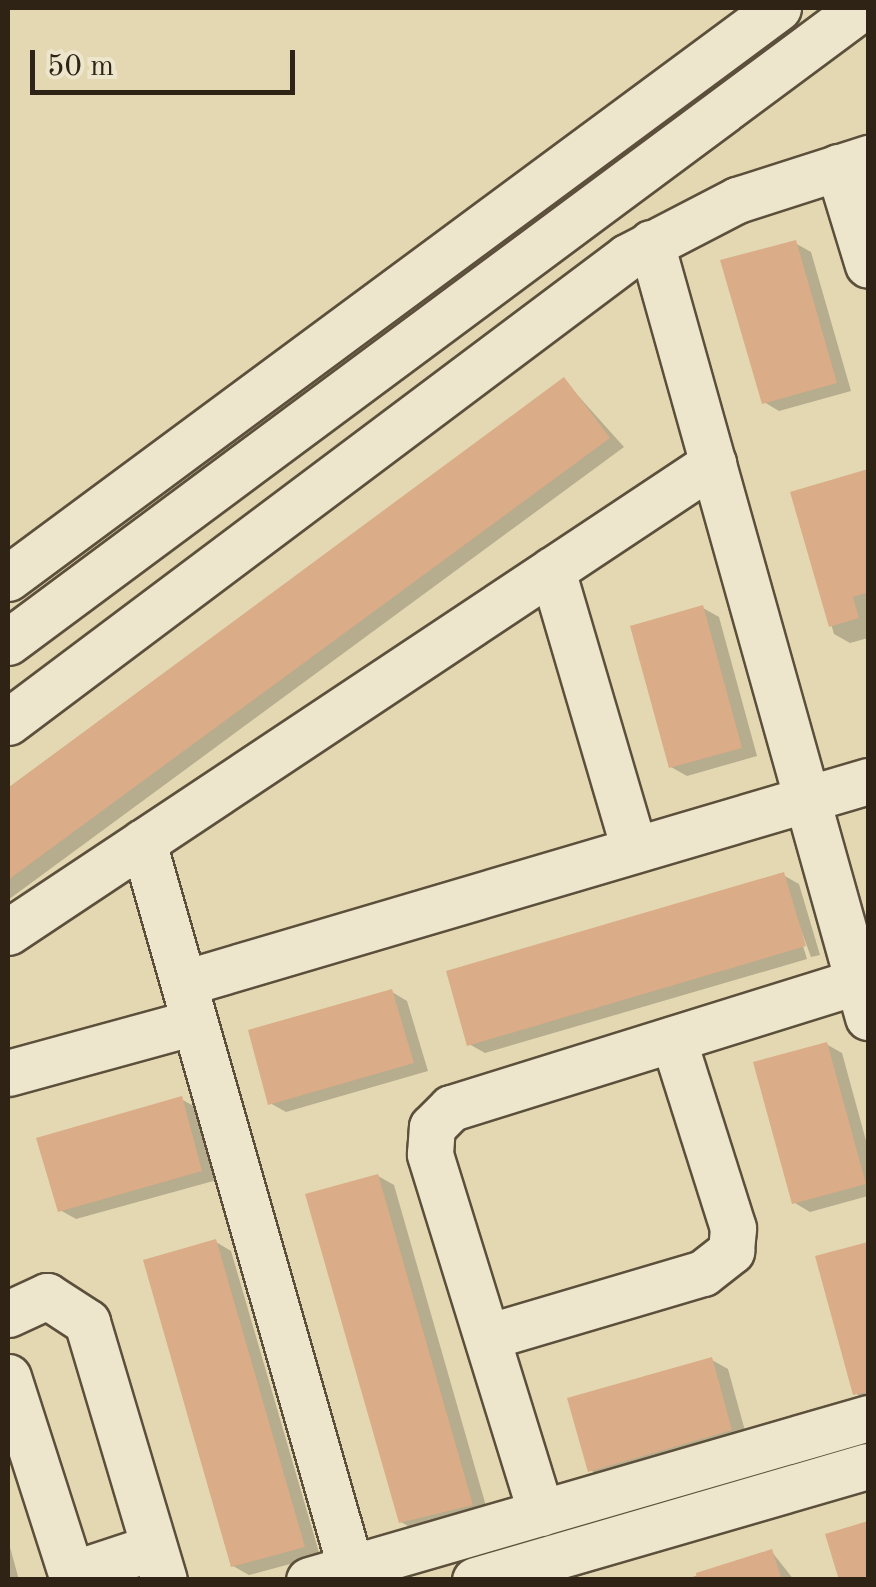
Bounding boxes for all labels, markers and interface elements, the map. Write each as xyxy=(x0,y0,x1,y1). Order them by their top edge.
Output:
scale bar xyxy=(35,30,300,92)
text: 50 m xyxy=(47,52,114,82)

